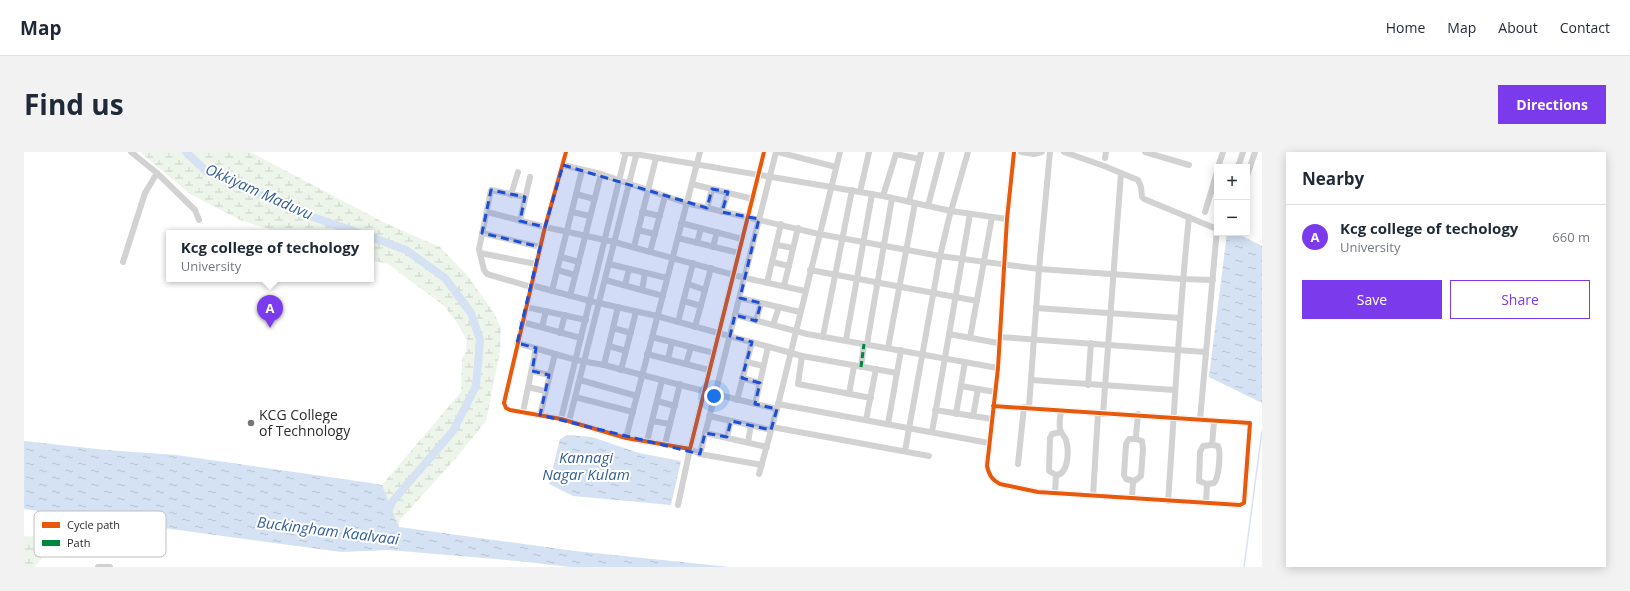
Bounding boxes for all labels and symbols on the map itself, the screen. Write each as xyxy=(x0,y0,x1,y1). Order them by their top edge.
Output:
water label: Okkiyam Maduvu xyxy=(203,158,317,224)
pin: A xyxy=(257,295,283,328)
your location xyxy=(704,386,724,406)
place label: KCG College of Technology xyxy=(259,405,351,440)
marker: KCG College of Technology xyxy=(246,418,256,428)
water label: Kannagi Nagar Kulam xyxy=(542,447,630,484)
legend xyxy=(34,511,166,557)
water label: Buckingham Kaalvaai xyxy=(256,511,400,549)
text: Cycle path xyxy=(67,517,120,532)
text: Path xyxy=(67,535,90,550)

